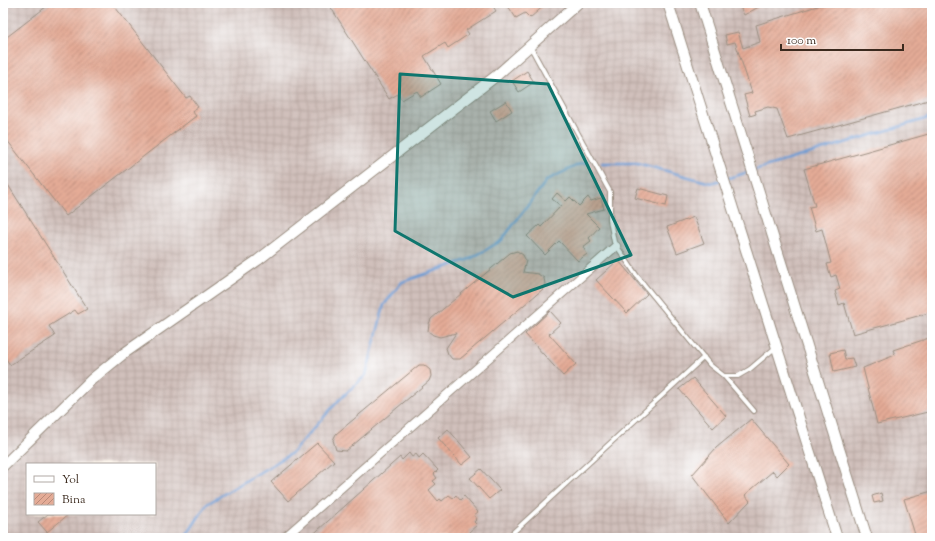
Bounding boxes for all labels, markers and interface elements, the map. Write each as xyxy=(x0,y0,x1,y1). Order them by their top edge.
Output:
scale bar xyxy=(781,26,903,52)
text: 100 m xyxy=(787,32,816,50)
legend xyxy=(26,463,156,515)
text: Yol xyxy=(62,471,80,489)
text: Bina xyxy=(62,491,86,509)

